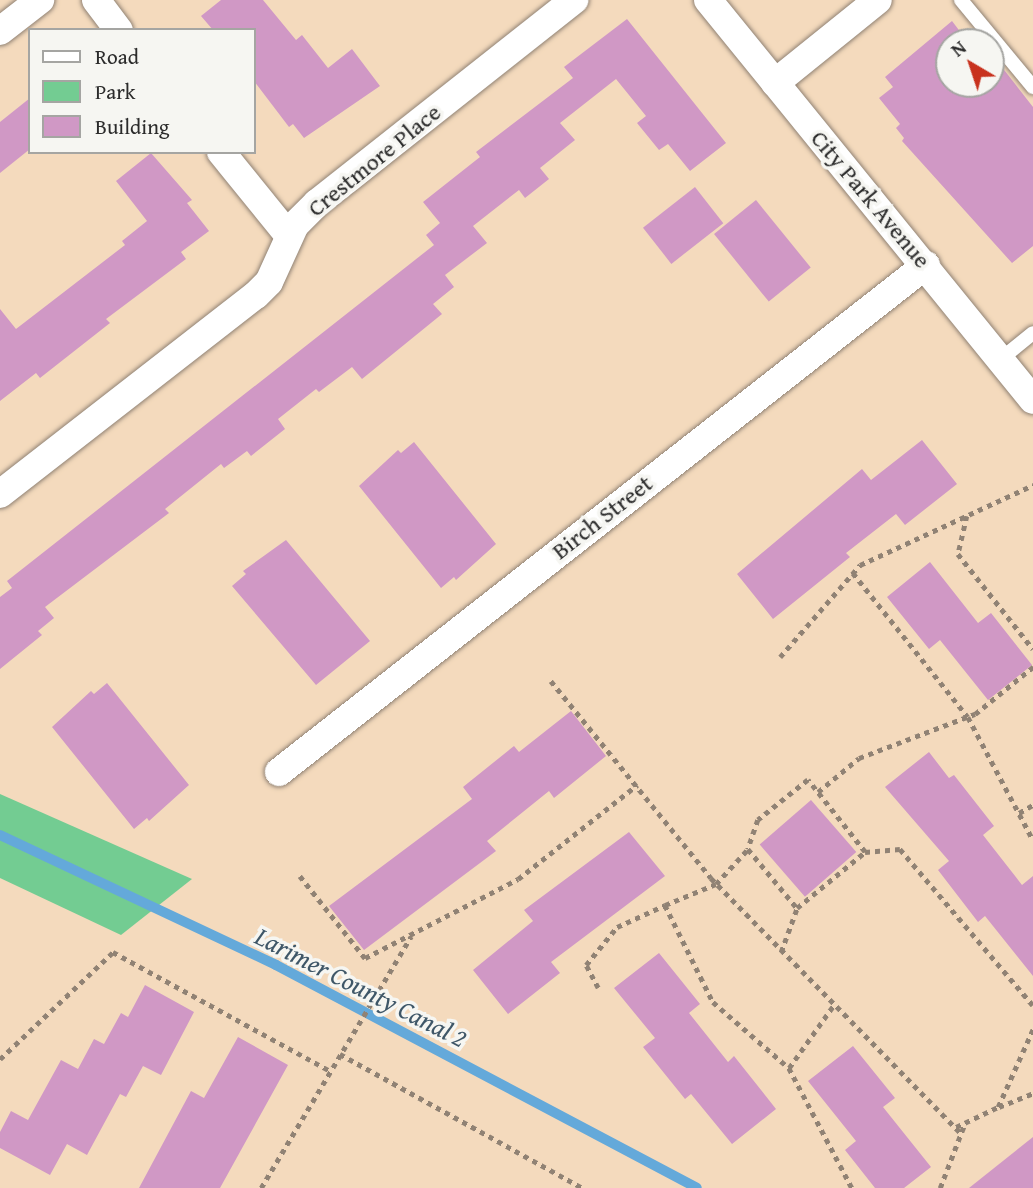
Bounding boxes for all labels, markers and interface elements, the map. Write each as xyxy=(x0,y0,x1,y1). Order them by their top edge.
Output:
legend xyxy=(28,28,256,154)
north arrow xyxy=(935,28,1005,98)
text: N xyxy=(944,33,972,63)
text: Road xyxy=(95,41,139,72)
text: Park xyxy=(95,76,136,107)
street label: Crestmore Place xyxy=(302,98,446,222)
text: Building xyxy=(95,111,169,142)
street label: City Park Avenue xyxy=(805,124,937,274)
street label: Birch Street xyxy=(546,469,658,565)
water label: Larimer County Canal 2 xyxy=(250,920,472,1054)

